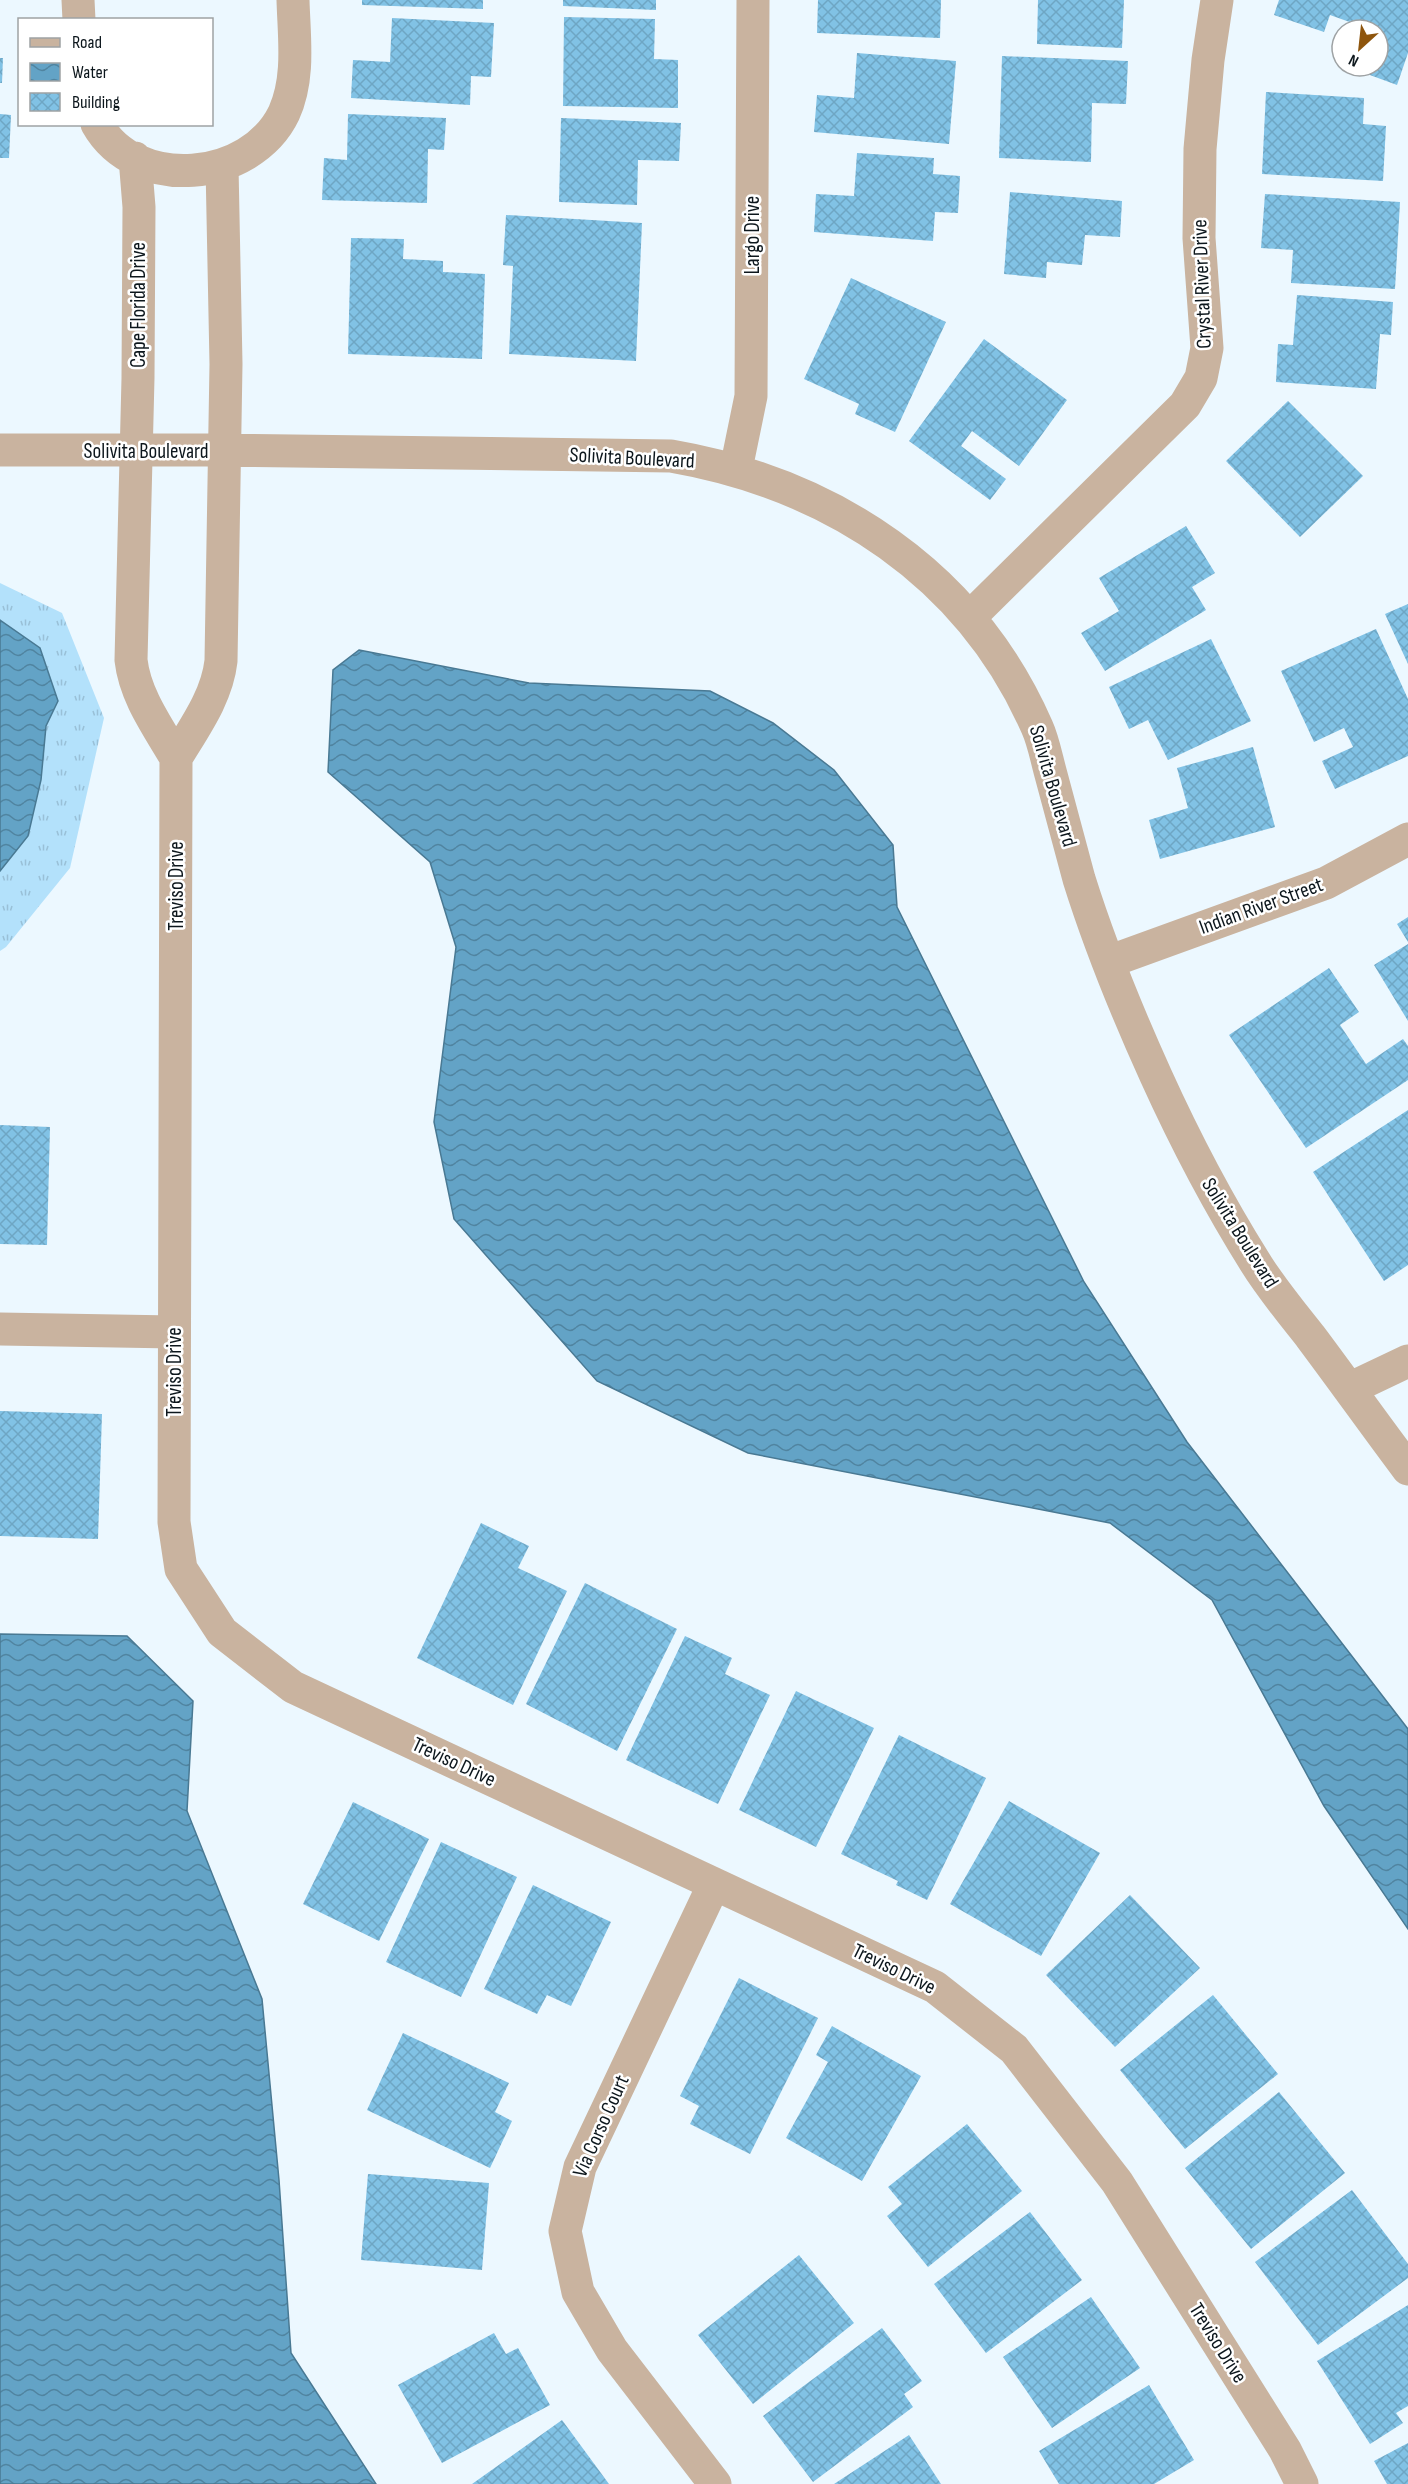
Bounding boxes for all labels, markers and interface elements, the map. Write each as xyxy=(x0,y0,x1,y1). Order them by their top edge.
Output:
legend xyxy=(18,18,213,126)
north arrow xyxy=(1330,18,1390,78)
text: Road xyxy=(72,32,102,53)
text: N xyxy=(1346,50,1362,70)
text: Water xyxy=(72,62,108,83)
text: Building xyxy=(72,92,120,113)
street label: Largo Drive xyxy=(740,196,765,274)
street label: Crystal River Drive xyxy=(1187,219,1217,349)
street label: Cape Florida Drive xyxy=(126,242,151,368)
street label: Solivita Boulevard xyxy=(83,439,209,464)
street label: Solivita Boulevard xyxy=(569,442,695,474)
street label: Solivita Boulevard xyxy=(1024,722,1082,850)
street label: Treviso Drive xyxy=(164,841,189,931)
street label: Indian River Street xyxy=(1196,872,1326,940)
street label: Solivita Boulevard xyxy=(1196,1173,1284,1293)
street label: Treviso Drive xyxy=(162,1327,187,1417)
street label: Treviso Drive xyxy=(408,1732,500,1792)
street label: Treviso Drive xyxy=(848,1938,940,2000)
street label: Via Corso Court xyxy=(567,2071,635,2181)
street label: Treviso Drive xyxy=(1184,2299,1252,2387)

